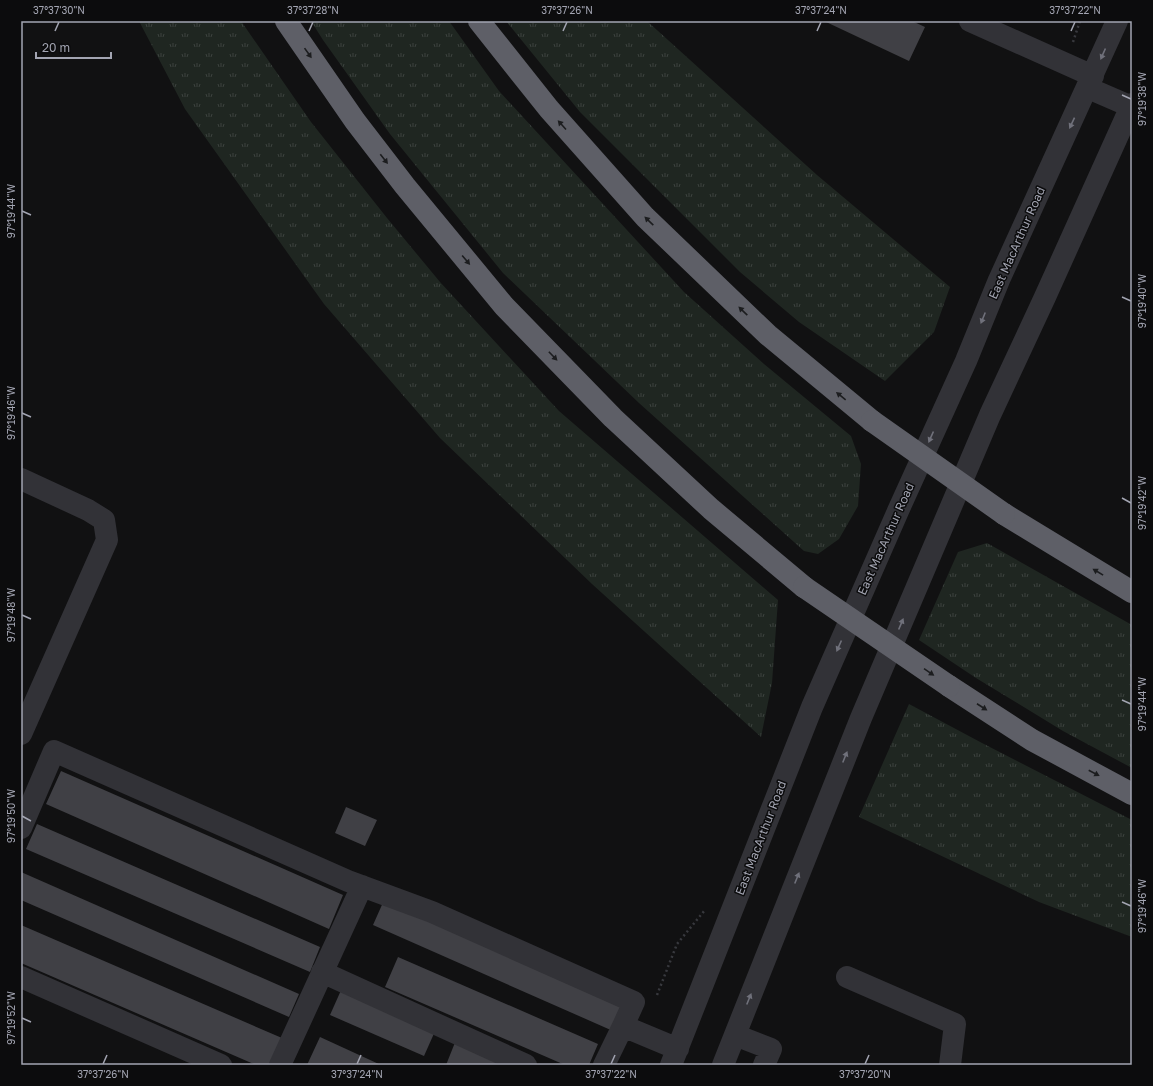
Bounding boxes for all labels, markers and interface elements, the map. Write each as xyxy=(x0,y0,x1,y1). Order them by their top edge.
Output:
text: 37°37'30"N xyxy=(33,4,85,16)
text: 37°37'28"N xyxy=(287,4,339,16)
text: 37°37'26"N xyxy=(541,4,593,16)
text: 37°37'24"N xyxy=(795,4,847,16)
text: 37°37'22"N xyxy=(1049,4,1101,16)
scale bar xyxy=(36,34,111,60)
text: 20 m xyxy=(42,40,70,55)
one-way arrow xyxy=(304,48,312,59)
one-way arrow xyxy=(1100,49,1106,60)
text: 97°19'38"W xyxy=(1136,72,1148,126)
one-way arrow xyxy=(1068,118,1074,130)
one-way arrow xyxy=(558,119,567,130)
one-way arrow xyxy=(380,153,388,164)
text: 97°19'44"W xyxy=(5,183,17,238)
street label: East MacArthur Road xyxy=(985,184,1048,301)
one-way arrow xyxy=(644,216,654,226)
one-way arrow xyxy=(461,254,470,265)
text: 97°19'40"W xyxy=(1136,273,1148,328)
one-way arrow xyxy=(738,306,748,316)
one-way arrow xyxy=(980,313,986,325)
one-way arrow xyxy=(548,351,558,361)
text: 97°19'46"W xyxy=(5,386,17,440)
one-way arrow xyxy=(836,391,847,400)
one-way arrow xyxy=(928,432,934,443)
text: 97°19'42"W xyxy=(1136,476,1148,530)
street label: East MacArthur Road xyxy=(854,480,917,597)
one-way arrow xyxy=(1092,568,1104,575)
text: 97°19'48"W xyxy=(5,587,17,642)
one-way arrow xyxy=(897,618,904,630)
one-way arrow xyxy=(835,640,841,652)
one-way arrow xyxy=(924,668,934,676)
text: 97°19'44"W xyxy=(1136,676,1148,731)
one-way arrow xyxy=(977,703,987,711)
one-way arrow xyxy=(843,750,849,762)
one-way arrow xyxy=(1088,770,1100,776)
street label: East MacArthur Road xyxy=(732,779,789,897)
text: 97°19'50"W xyxy=(5,789,17,843)
one-way arrow xyxy=(795,871,801,883)
text: 97°19'46"W xyxy=(1136,879,1148,933)
text: 97°19'52"W xyxy=(5,991,17,1045)
one-way arrow xyxy=(747,992,753,1004)
text: 37°37'26"N xyxy=(77,1068,129,1080)
text: 37°37'24"N xyxy=(331,1068,383,1080)
text: 37°37'22"N xyxy=(585,1068,637,1080)
text: 37°37'20"N xyxy=(839,1068,891,1080)

